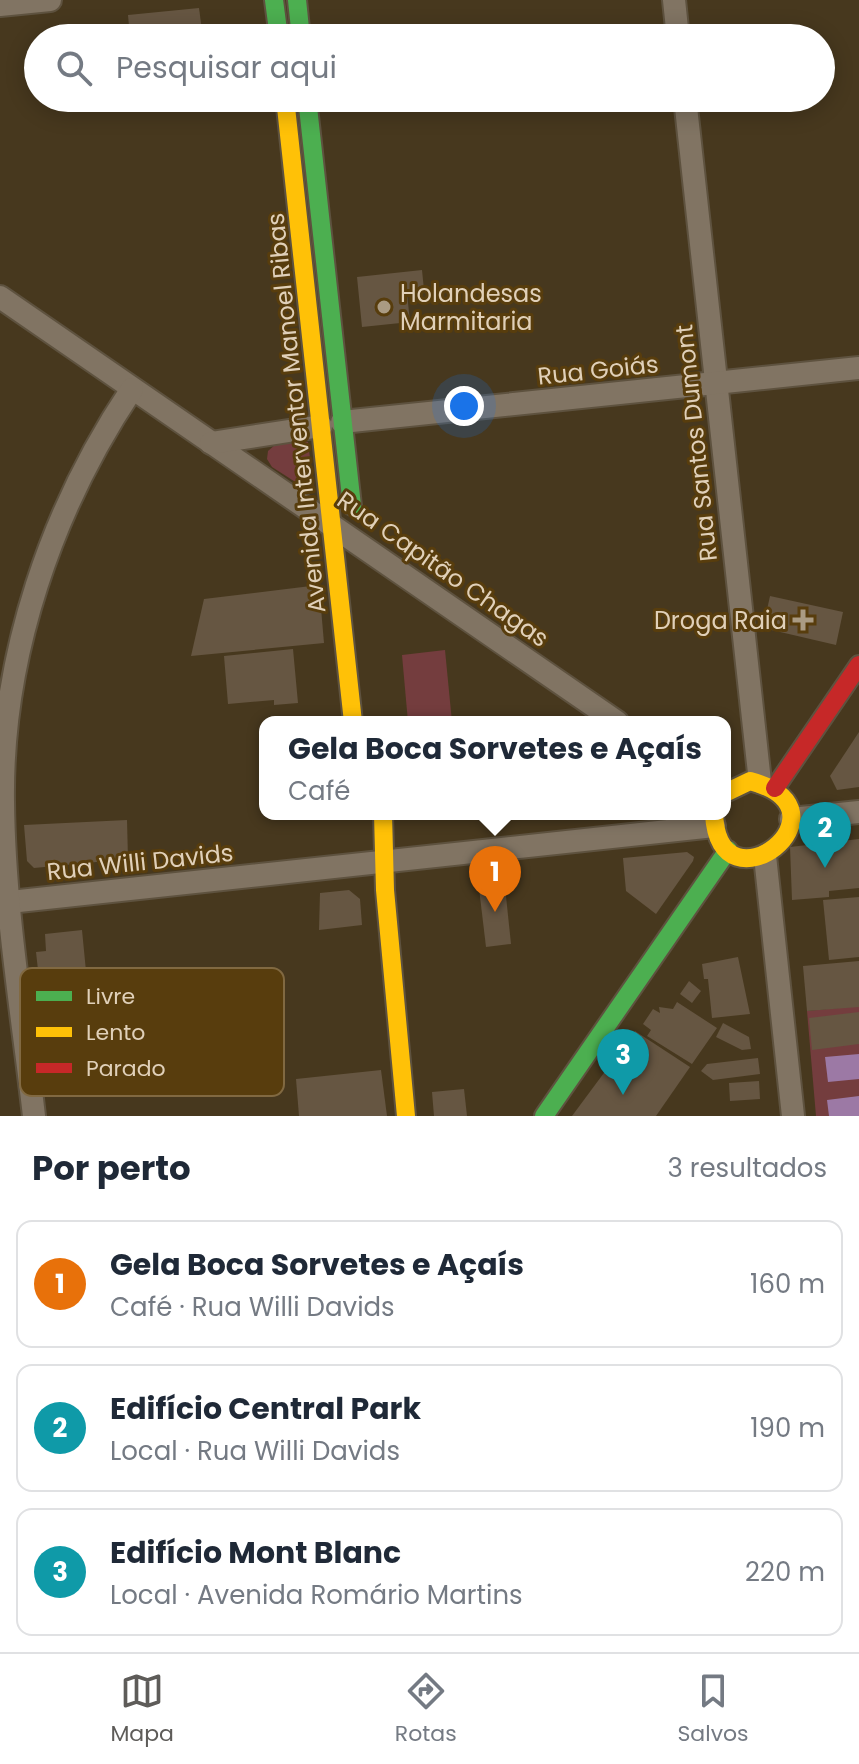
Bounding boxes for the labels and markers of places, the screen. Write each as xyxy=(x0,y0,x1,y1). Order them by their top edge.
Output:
place label: Holandesas Marmitaria xyxy=(400,277,542,338)
marker: Holandesas Marmitaria xyxy=(375,298,393,316)
place label: Droga Raia xyxy=(654,604,787,637)
marker: Droga Raia xyxy=(794,611,812,629)
pin: 2 xyxy=(799,802,851,868)
pin: 1 xyxy=(469,846,521,912)
pin: 3 xyxy=(597,1029,649,1095)

